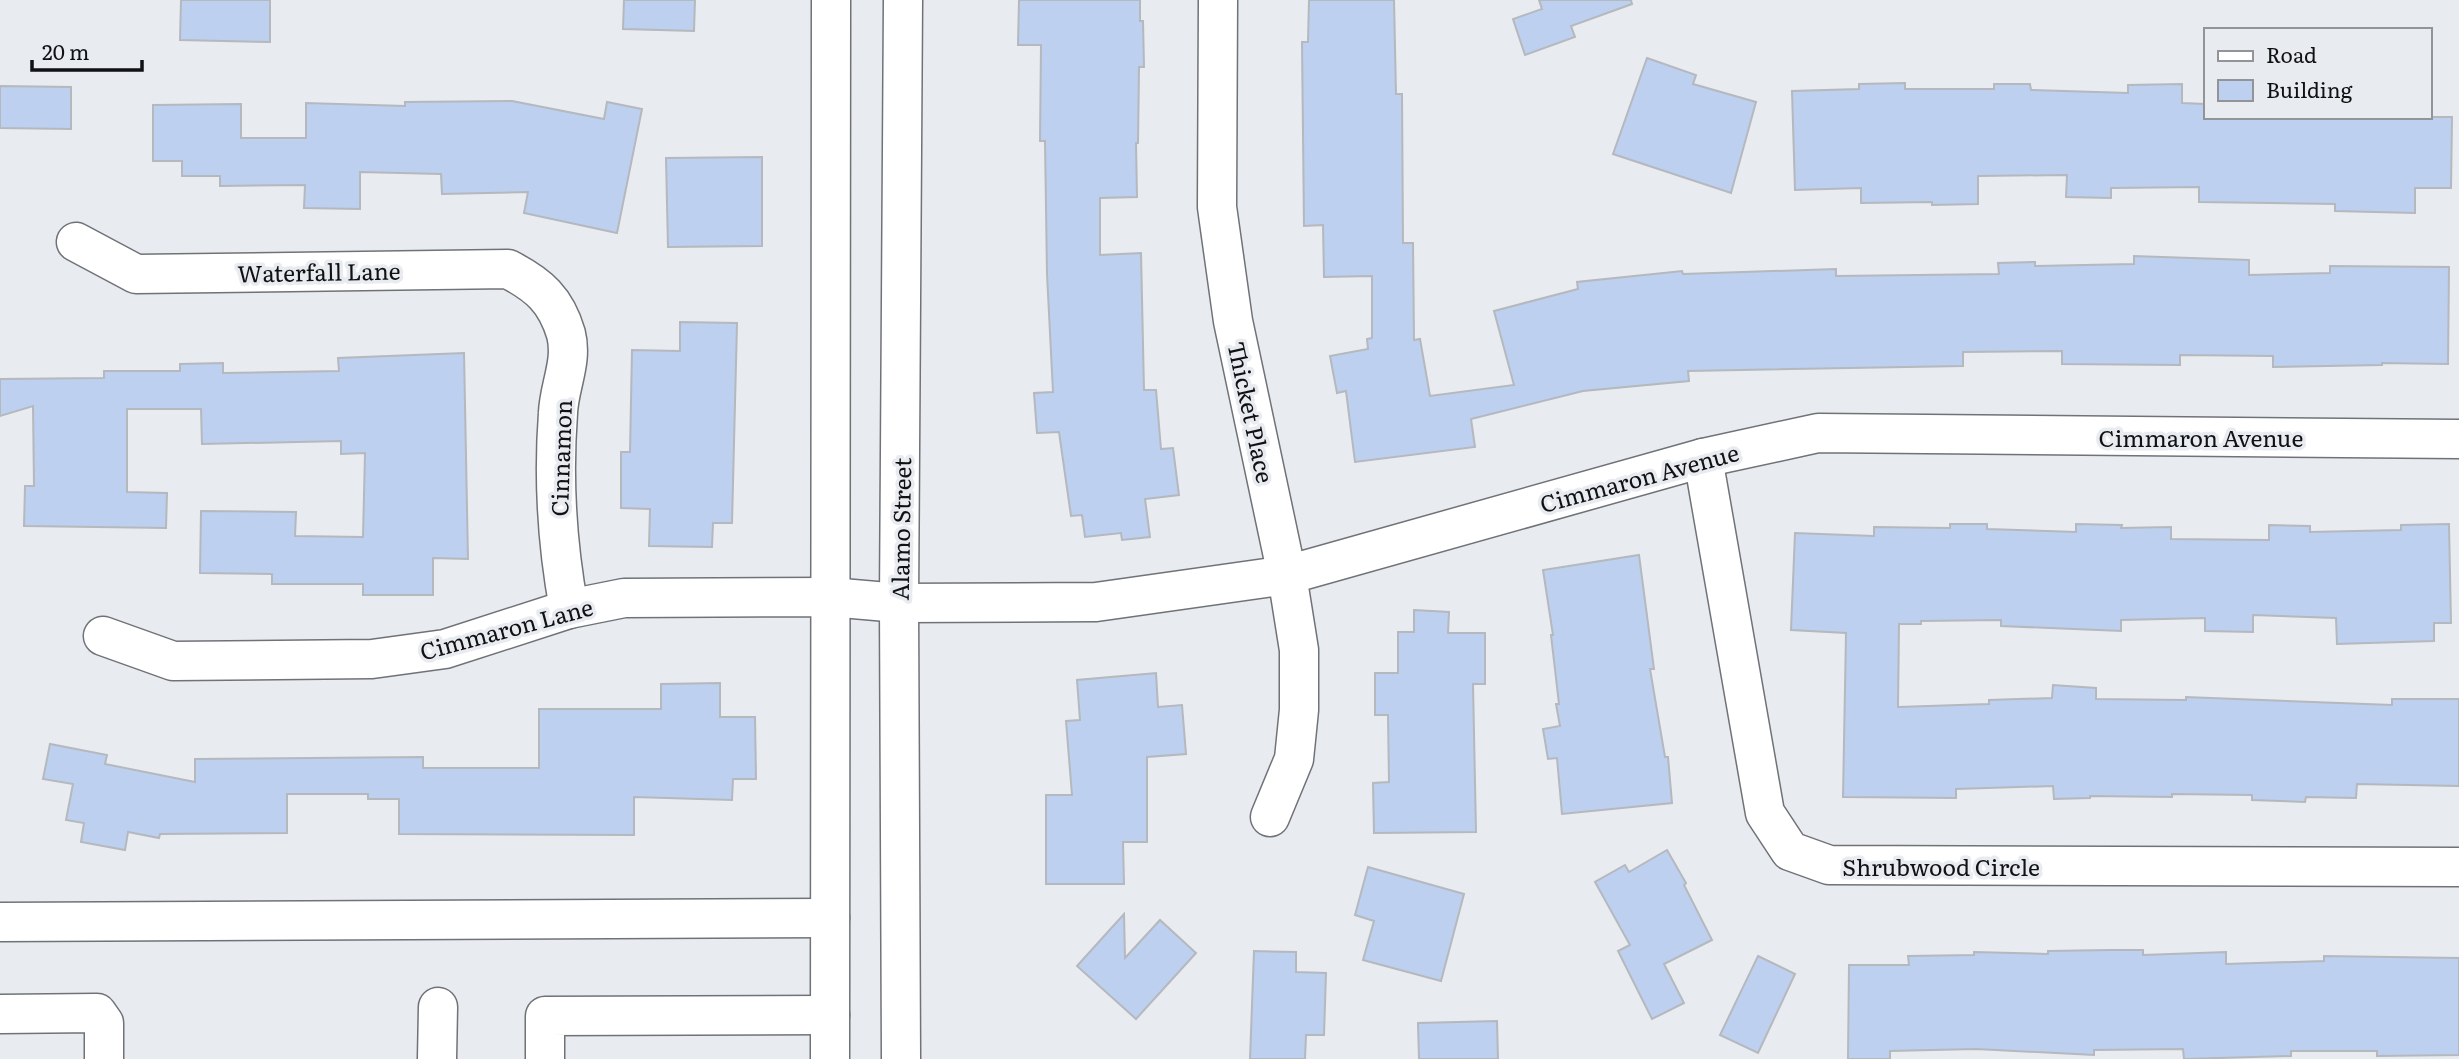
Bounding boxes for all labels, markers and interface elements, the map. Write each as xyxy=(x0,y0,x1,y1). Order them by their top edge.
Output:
scale bar xyxy=(32,28,142,72)
legend xyxy=(2204,28,2431,119)
text: 20 m xyxy=(42,35,89,66)
text: Road xyxy=(2266,38,2317,69)
text: Building xyxy=(2266,73,2353,104)
street label: Waterfall Lane xyxy=(237,253,401,289)
street label: Thicket Place xyxy=(1220,338,1284,486)
street label: Cinnamon xyxy=(541,399,579,517)
street label: Cimmaron Avenue xyxy=(2099,420,2303,454)
street label: Cimmaron Avenue xyxy=(1536,434,1742,520)
street label: Alamo Street xyxy=(882,457,918,601)
street label: Cimmaron Lane xyxy=(416,589,596,667)
street label: Shrubwood Circle xyxy=(1842,849,2040,883)

